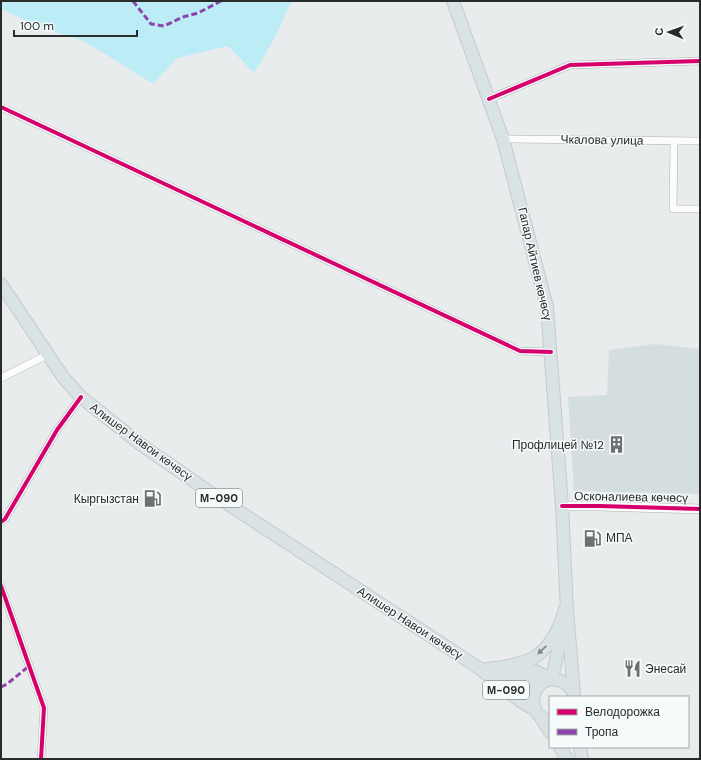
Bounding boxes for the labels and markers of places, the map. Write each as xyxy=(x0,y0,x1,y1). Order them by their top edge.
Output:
building icon: Профлицей №12 xyxy=(607,435,627,455)
place label: Профлицей №12 xyxy=(512,437,604,453)
fuel station icon: Кыргызстан xyxy=(142,489,162,509)
place label: Кыргызстан xyxy=(74,491,139,507)
fuel station icon: МПА xyxy=(583,528,603,548)
place label: МПА xyxy=(606,530,633,546)
restaurant icon: Энесай xyxy=(622,659,642,679)
place label: Энесай xyxy=(645,661,686,677)

